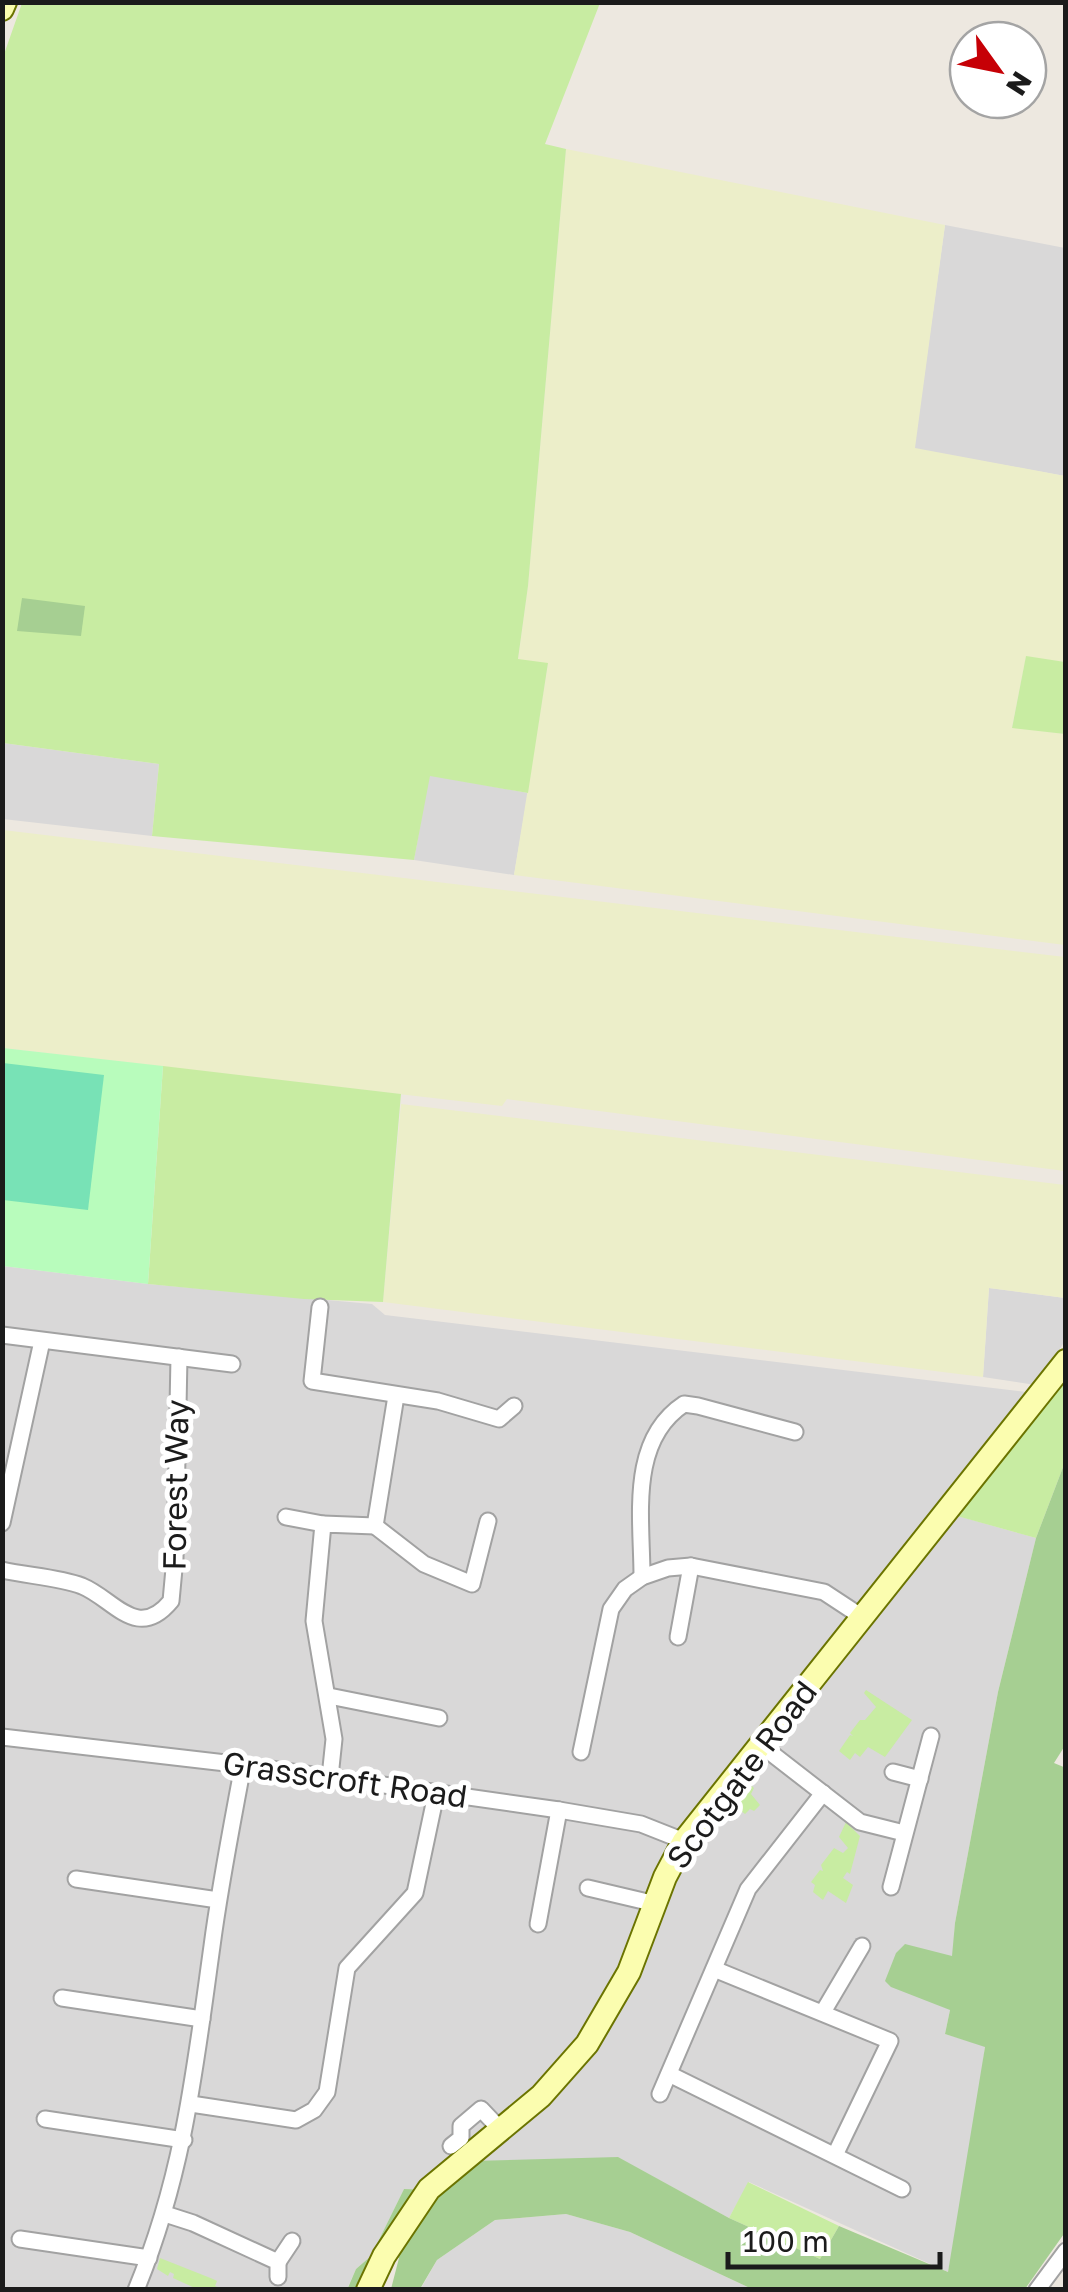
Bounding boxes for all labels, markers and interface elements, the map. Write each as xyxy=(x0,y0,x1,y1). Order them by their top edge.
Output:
north arrow xyxy=(948,20,1048,120)
text: N xyxy=(1000,66,1039,102)
street label: Forest Way xyxy=(155,1399,195,1571)
street label: Scotgate Road xyxy=(658,1673,824,1876)
street label: Grasscroft Road xyxy=(220,1743,470,1815)
scale bar xyxy=(728,2207,940,2269)
text: 100 m xyxy=(743,2223,829,2259)

